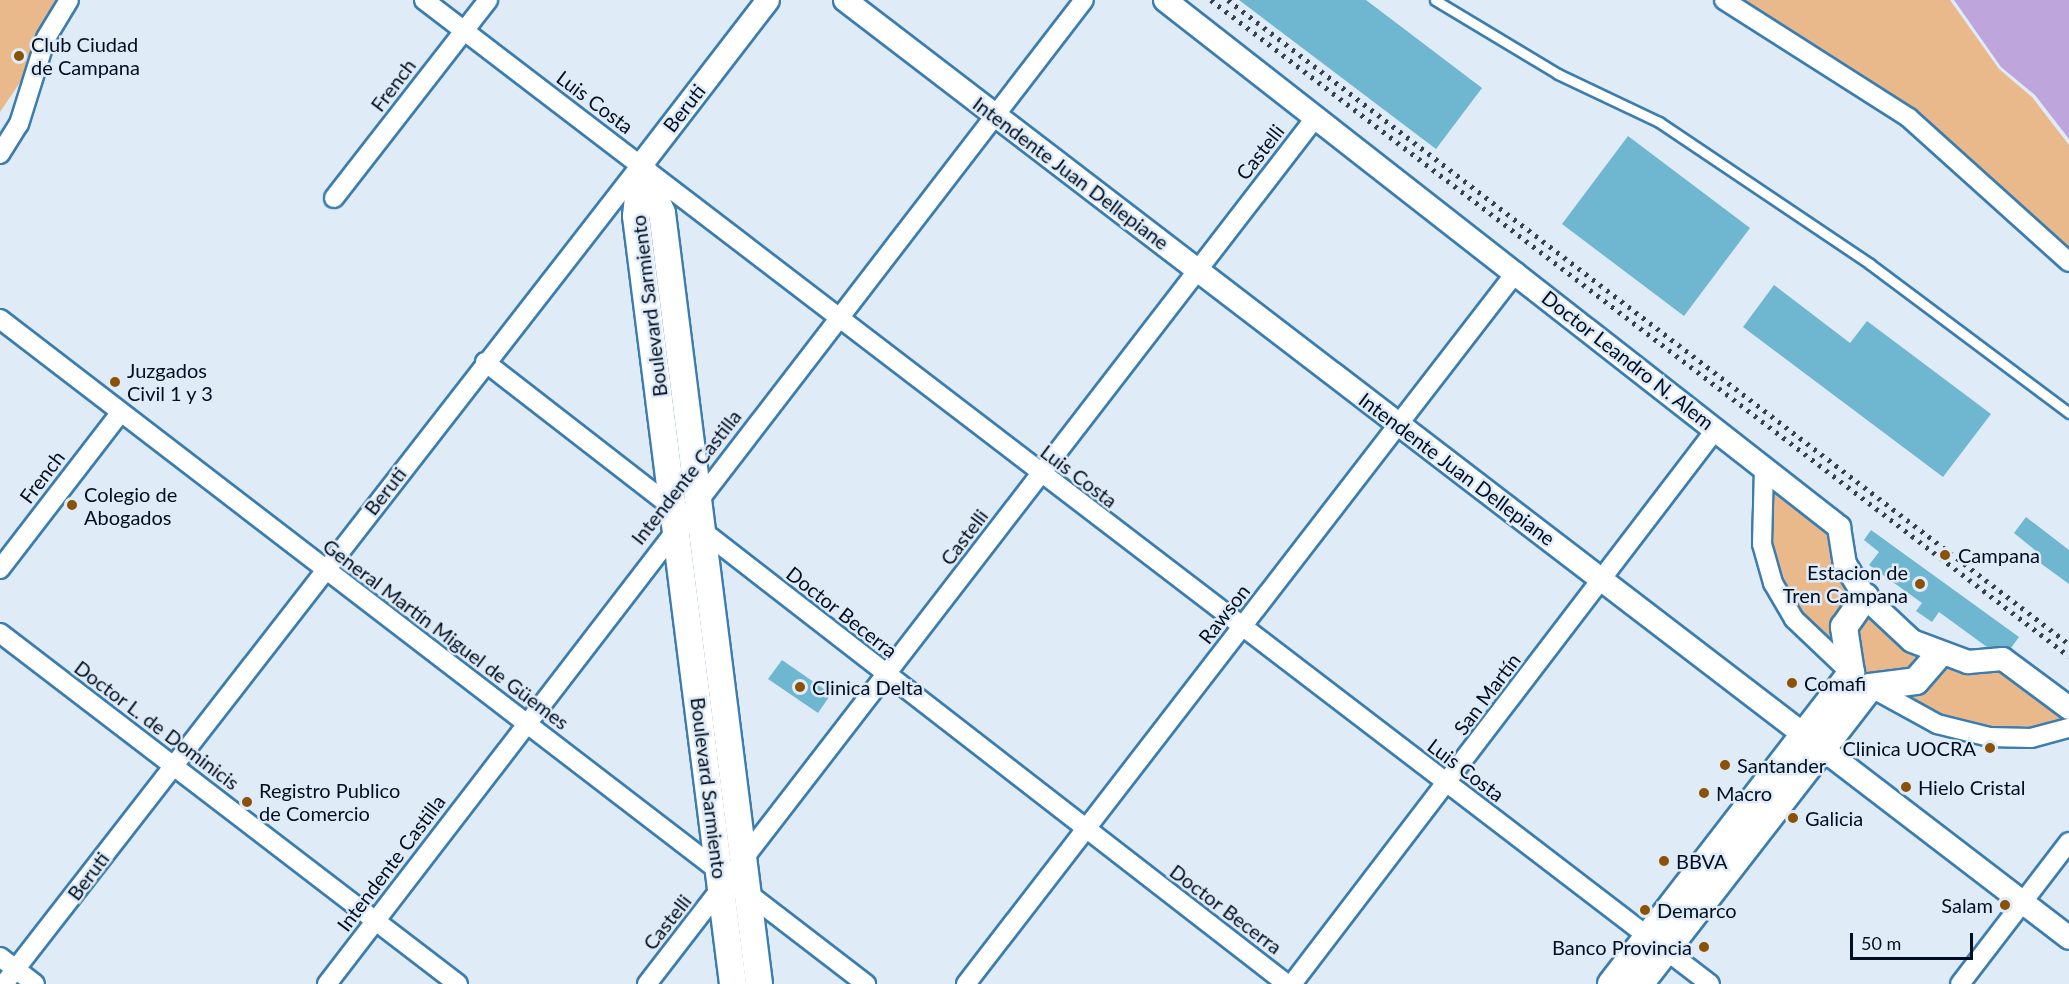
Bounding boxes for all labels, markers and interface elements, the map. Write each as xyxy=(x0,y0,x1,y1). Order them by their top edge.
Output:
place label: Club Ciudad de Campana xyxy=(31,33,140,80)
marker: Club Ciudad de Campana xyxy=(12,49,26,63)
street label: French xyxy=(365,54,421,116)
street label: Luis Costa xyxy=(552,65,638,139)
street label: Beruti xyxy=(658,79,710,137)
street label: Intendente Juan Dellepiane xyxy=(968,91,1174,255)
street label: Castelli xyxy=(1231,119,1289,185)
street label: Boulevard Sarmiento xyxy=(626,214,672,398)
street label: Doctor Leandro N. Alem xyxy=(1537,285,1719,435)
place label: Juzgados Civil 1 y 3 xyxy=(127,358,214,405)
marker: Juzgados Civil 1 y 3 xyxy=(108,375,122,389)
street label: Intendente Juan Dellepiane xyxy=(1354,387,1560,551)
street label: Intendente Castilla xyxy=(626,405,746,549)
street label: Luis Costa xyxy=(1036,439,1122,513)
street label: French xyxy=(14,446,70,508)
street label: Beruti xyxy=(359,462,411,520)
place label: Colegio de Abogados xyxy=(84,482,177,529)
marker: Colegio de Abogados xyxy=(65,498,79,512)
street label: Castelli xyxy=(935,504,993,570)
street label: General Martín Miguel de Güemes xyxy=(318,534,574,734)
place label: Campana xyxy=(1958,543,2040,567)
marker: Campana xyxy=(1936,546,1954,564)
place label: Estacion de Tren Campana xyxy=(1783,560,1908,607)
street label: Doctor Becerra xyxy=(782,561,902,663)
marker: Estacion de Tren Campana xyxy=(1913,577,1927,591)
street label: Rawson xyxy=(1193,579,1255,649)
street label: San Martín xyxy=(1449,648,1525,740)
street label: Doctor L. de Dominicis xyxy=(70,655,244,795)
place label: Comafi xyxy=(1804,671,1866,695)
place label: Clinica Delta xyxy=(812,675,923,699)
marker: Comafi xyxy=(1785,676,1799,690)
marker: Clinica Delta xyxy=(793,680,807,694)
street label: Boulevard Sarmiento xyxy=(686,696,732,880)
street label: Luis Costa xyxy=(1423,733,1509,807)
place label: Clinica UOCRA xyxy=(1842,736,1976,760)
marker: Clinica UOCRA xyxy=(1981,739,1999,757)
place label: Santander xyxy=(1737,753,1826,777)
marker: Santander xyxy=(1718,758,1732,772)
place label: Hielo Cristal xyxy=(1918,775,2026,799)
place label: Registro Publico de Comercio xyxy=(259,778,400,825)
marker: Hielo Cristal xyxy=(1899,780,1913,794)
place label: Macro xyxy=(1716,781,1772,805)
marker: Macro xyxy=(1697,786,1711,800)
street label: Intendente Castilla xyxy=(332,790,450,936)
marker: Registro Publico de Comercio xyxy=(240,795,254,809)
place label: Galicia xyxy=(1805,806,1863,830)
marker: Galicia xyxy=(1786,811,1800,825)
street label: Beruti xyxy=(62,847,114,905)
place label: BBVA xyxy=(1676,849,1728,873)
marker: BBVA xyxy=(1657,854,1671,868)
street label: Doctor Becerra xyxy=(1165,859,1287,959)
street label: Castelli xyxy=(638,889,696,955)
place label: Salam xyxy=(1941,893,1993,917)
place label: Demarco xyxy=(1657,898,1737,922)
marker: Salam xyxy=(1998,898,2012,912)
marker: Demarco xyxy=(1638,903,1652,917)
scale bar xyxy=(1853,921,1976,959)
text: 50 m xyxy=(1861,932,1901,954)
place label: Banco Provincia xyxy=(1552,935,1692,959)
marker: Banco Provincia xyxy=(1697,940,1711,954)

